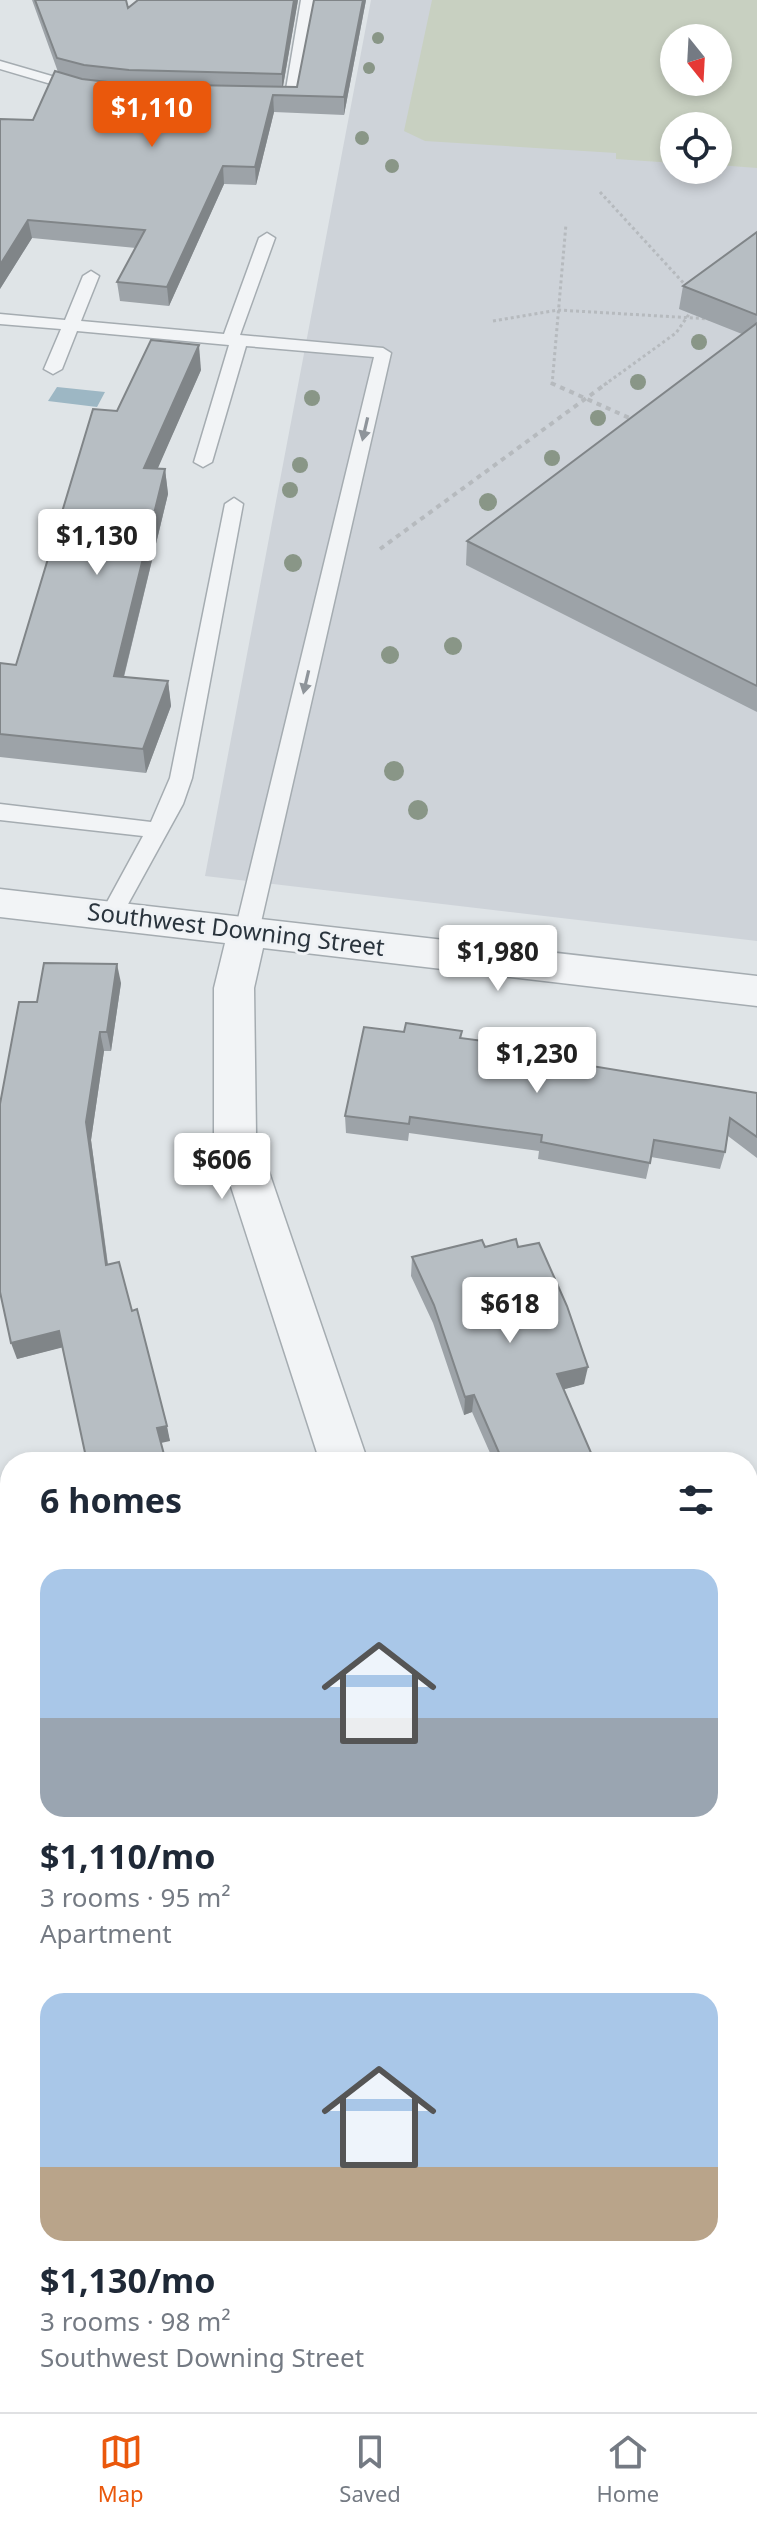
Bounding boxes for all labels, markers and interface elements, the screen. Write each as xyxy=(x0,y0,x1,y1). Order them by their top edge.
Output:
north arrow xyxy=(660,24,732,96)
map controls xyxy=(660,24,732,184)
pin: $1,110 xyxy=(87,81,217,149)
text: $1,110 xyxy=(111,89,193,125)
button: locate xyxy=(660,112,732,184)
one-way arrow xyxy=(358,416,371,441)
pin: $1,130 xyxy=(32,509,162,577)
text: $1,130 xyxy=(56,517,138,553)
one-way arrow xyxy=(299,669,311,694)
street label: Southwest Downing Street xyxy=(86,894,387,963)
pin: $1,980 xyxy=(433,925,563,993)
text: $1,980 xyxy=(457,933,539,969)
pin: $1,230 xyxy=(472,1027,602,1095)
text: $1,230 xyxy=(496,1035,578,1071)
pin: $606 xyxy=(175,1133,269,1201)
text: $606 xyxy=(192,1141,252,1177)
pin: $618 xyxy=(463,1277,557,1345)
text: $618 xyxy=(480,1285,540,1321)
text: 6 homes xyxy=(40,1477,182,1523)
icon: filters xyxy=(674,1478,718,1522)
icon: home xyxy=(307,1621,451,1765)
text: $1,110/mo xyxy=(40,1833,215,1879)
text: 3 rooms · 95 m² xyxy=(40,1879,230,1915)
text: Apartment xyxy=(40,1915,172,1951)
icon: home xyxy=(307,2045,451,2189)
text: $1,130/mo xyxy=(40,2257,215,2303)
text: 3 rooms · 98 m² xyxy=(40,2303,230,2339)
text: Southwest Downing Street xyxy=(40,2339,364,2375)
tab: Map xyxy=(98,2430,144,2508)
tab: Saved xyxy=(339,2430,401,2508)
tab: Home xyxy=(597,2430,659,2508)

